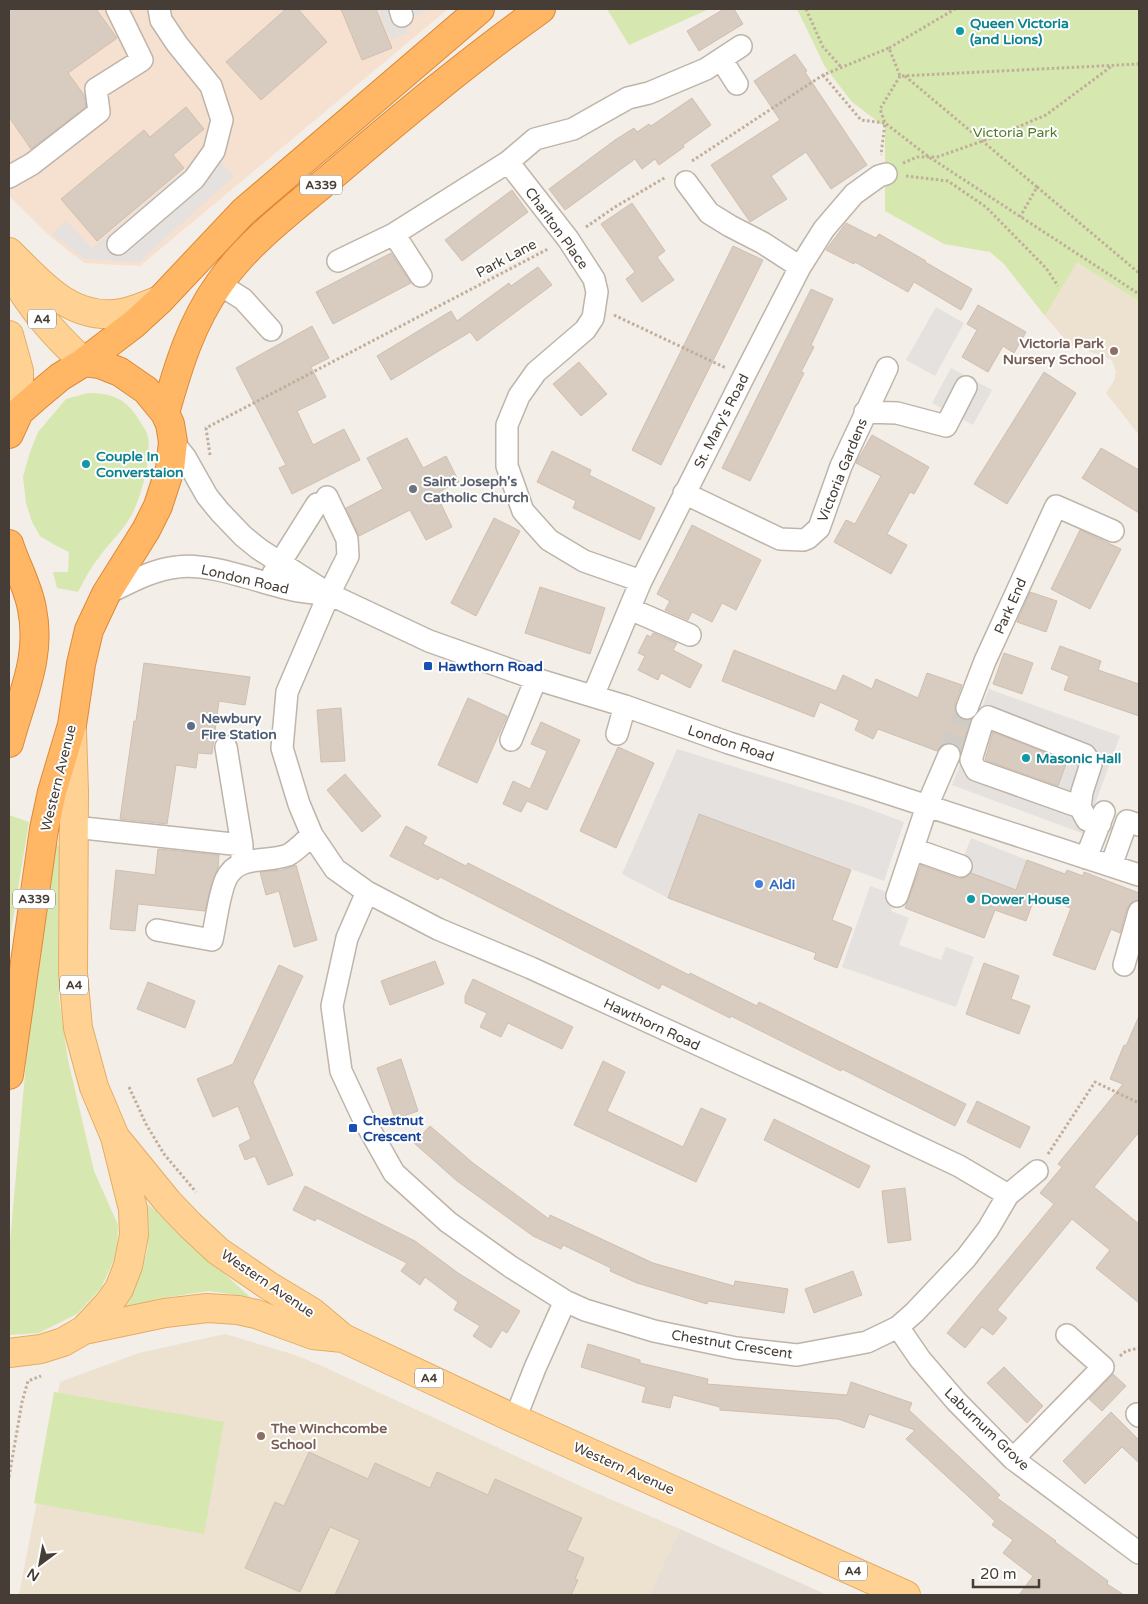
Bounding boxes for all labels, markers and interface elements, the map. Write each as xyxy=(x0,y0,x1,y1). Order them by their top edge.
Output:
place label: Queen Victoria (and Lions) xyxy=(970,15,1069,48)
marker: Queen Victoria (and Lions) xyxy=(954,25,966,37)
park label: Victoria Park xyxy=(973,124,1058,141)
road number: A339 xyxy=(300,176,342,194)
street label: Charlton Place xyxy=(521,184,592,273)
street label: Park Lane xyxy=(473,235,539,281)
road number: A4 xyxy=(28,310,56,328)
place label: Victoria Park Nursery School xyxy=(1003,335,1104,368)
marker: Victoria Park Nursery School xyxy=(1108,345,1120,357)
street label: St. Mary's Road xyxy=(690,371,753,471)
street label: Victoria Gardens xyxy=(814,416,871,524)
place label: Couple In Converstaion xyxy=(96,448,183,481)
marker: Couple In Converstaion xyxy=(80,458,92,470)
place label: Saint Joseph's Catholic Church xyxy=(423,473,529,506)
marker: Saint Joseph's Catholic Church xyxy=(407,483,419,495)
street label: London Road xyxy=(199,561,291,598)
street label: Park End xyxy=(991,575,1030,637)
place label: Hawthorn Road xyxy=(438,658,543,675)
marker: Hawthorn Road xyxy=(422,660,434,672)
place label: Newbury Fire Station xyxy=(201,710,277,743)
marker: Newbury Fire Station xyxy=(185,720,197,732)
street label: London Road xyxy=(686,722,776,765)
street label: Western Avenue xyxy=(37,723,80,833)
place label: Masonic Hall xyxy=(1036,750,1121,767)
marker: Masonic Hall xyxy=(1020,752,1032,764)
place label: Aldi xyxy=(769,876,795,893)
marker: Aldi xyxy=(753,878,765,890)
road number: A339 xyxy=(13,890,55,909)
place label: Dower House xyxy=(981,891,1070,908)
marker: Dower House xyxy=(965,893,977,905)
road number: A4 xyxy=(60,976,88,994)
street label: Hawthorn Road xyxy=(601,995,703,1054)
place label: Chestnut Crescent xyxy=(363,1112,424,1145)
marker: Chestnut Crescent xyxy=(347,1122,359,1134)
street label: Western Avenue xyxy=(218,1246,318,1321)
street label: Chestnut Crescent xyxy=(670,1327,794,1363)
road number: A4 xyxy=(415,1369,443,1388)
street label: Laburnum Grove xyxy=(941,1384,1033,1474)
place label: The Winchcombe School xyxy=(270,1420,387,1453)
marker: The Winchcombe School xyxy=(255,1430,267,1442)
street label: Western Avenue xyxy=(571,1439,677,1498)
north arrow xyxy=(15,1539,65,1589)
scale bar xyxy=(973,1556,1039,1588)
road number: A4 xyxy=(839,1562,867,1580)
text: N xyxy=(24,1564,43,1585)
text: 20 m xyxy=(980,1565,1017,1583)

